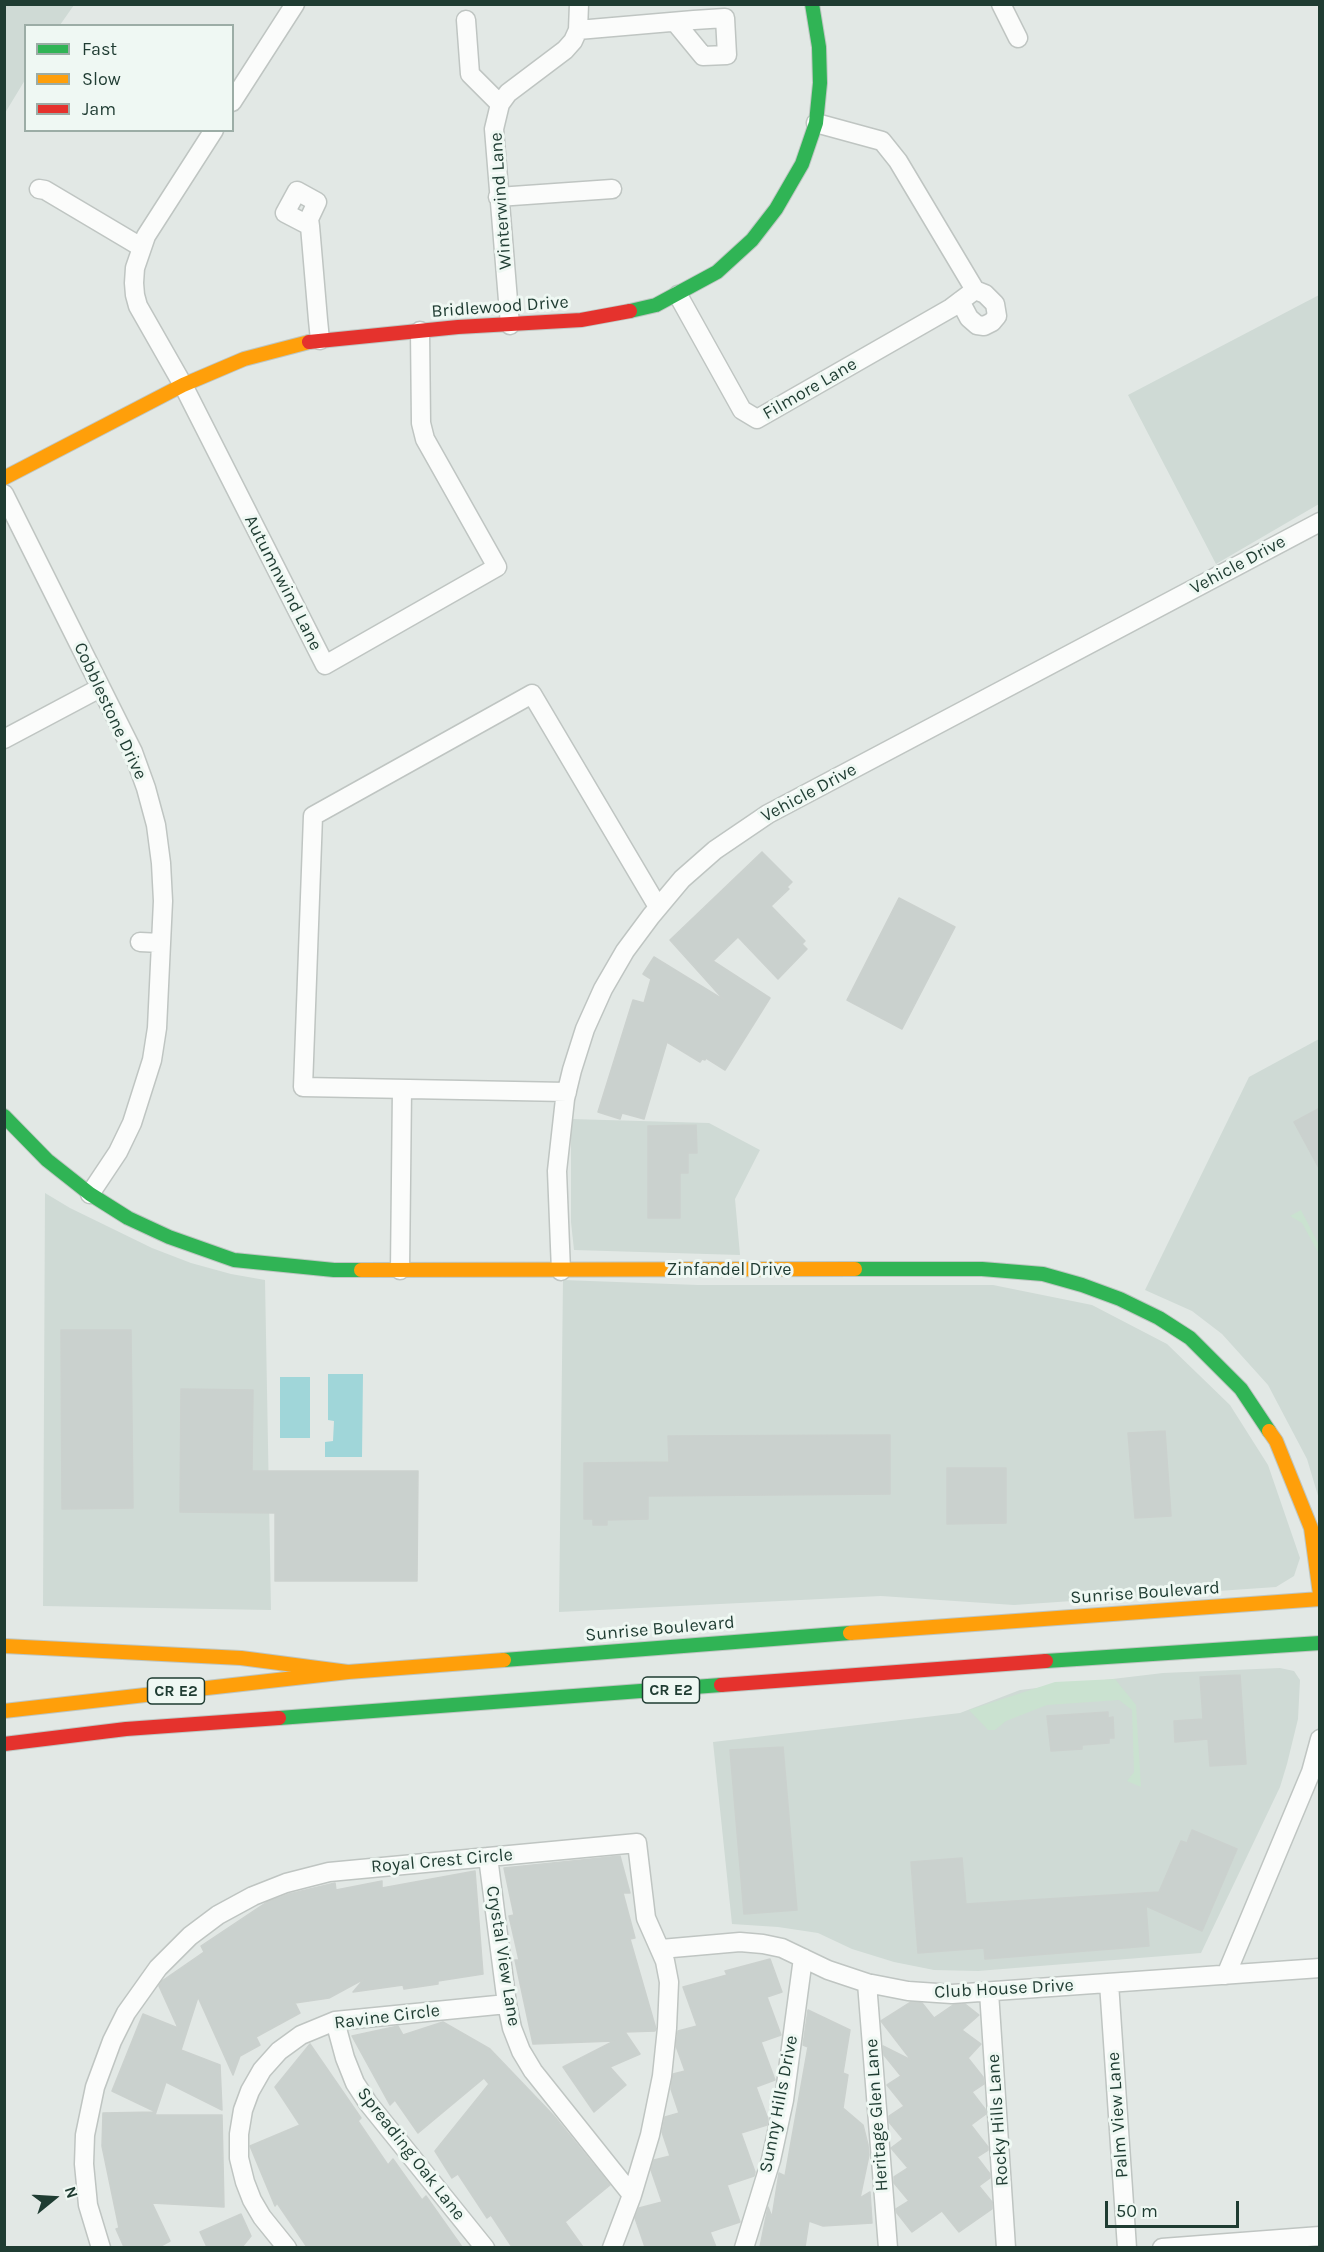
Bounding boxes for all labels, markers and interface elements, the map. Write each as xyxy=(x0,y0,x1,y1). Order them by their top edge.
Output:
legend xyxy=(24,24,234,132)
text: Fast xyxy=(82,38,117,60)
text: Slow xyxy=(82,68,121,90)
text: Jam xyxy=(82,98,116,120)
street label: Winterwind Lane xyxy=(485,132,517,270)
street label: Bridlewood Drive xyxy=(431,291,569,323)
street label: Filmore Lane xyxy=(759,353,861,425)
street label: Autumnwind Lane xyxy=(239,512,327,654)
street label: Vehicle Drive xyxy=(1187,531,1289,599)
street label: Cobblestone Drive xyxy=(69,639,151,783)
street label: Vehicle Drive xyxy=(758,759,860,827)
street label: Zinfandel Drive xyxy=(666,1259,792,1281)
street label: Sunrise Boulevard xyxy=(1070,1577,1220,1609)
street label: Sunrise Boulevard xyxy=(584,1612,736,1646)
road number: CR E2 xyxy=(642,1677,700,1703)
road number: CR E2 xyxy=(148,1678,204,1704)
street label: Royal Crest Circle xyxy=(370,1844,514,1878)
street label: Crystal View Lane xyxy=(481,1884,525,2028)
street label: Club House Drive xyxy=(934,1975,1074,2003)
street label: Ravine Circle xyxy=(333,2000,441,2034)
street label: Sunny Hills Drive xyxy=(755,2034,803,2174)
street label: Heritage Glen Lane xyxy=(861,2038,893,2192)
street label: Palm View Lane xyxy=(1103,2051,1133,2179)
street label: Rocky Hills Lane xyxy=(983,2053,1013,2187)
street label: Spreading Oak Lane xyxy=(352,2083,470,2225)
north arrow xyxy=(24,2168,84,2228)
text: N xyxy=(61,2184,82,2201)
scale bar xyxy=(1108,2189,1242,2227)
text: 50 m xyxy=(1116,2200,1158,2222)

